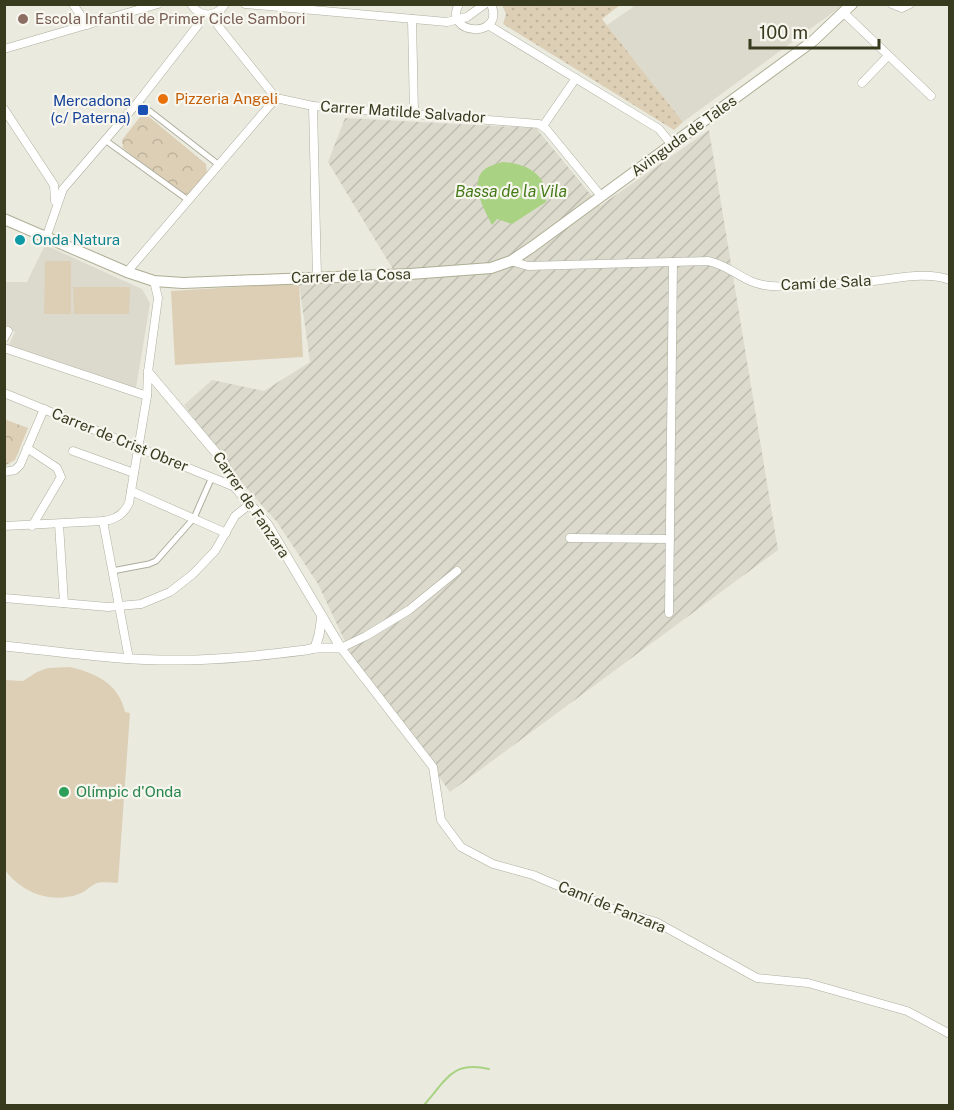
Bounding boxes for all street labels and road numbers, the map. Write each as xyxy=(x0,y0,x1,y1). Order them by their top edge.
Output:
street label: Avinguda de Tales xyxy=(628,92,740,179)
street label: Carrer Matilde Salvador xyxy=(320,97,486,126)
street label: Carrer de la Cosa xyxy=(291,265,411,286)
street label: Camí de Sala xyxy=(780,272,872,293)
street label: Carrer de Crist Obrer xyxy=(49,404,191,475)
street label: Carrer de Fanzara xyxy=(210,449,293,561)
street label: Camí de Fanzara xyxy=(556,877,669,936)

